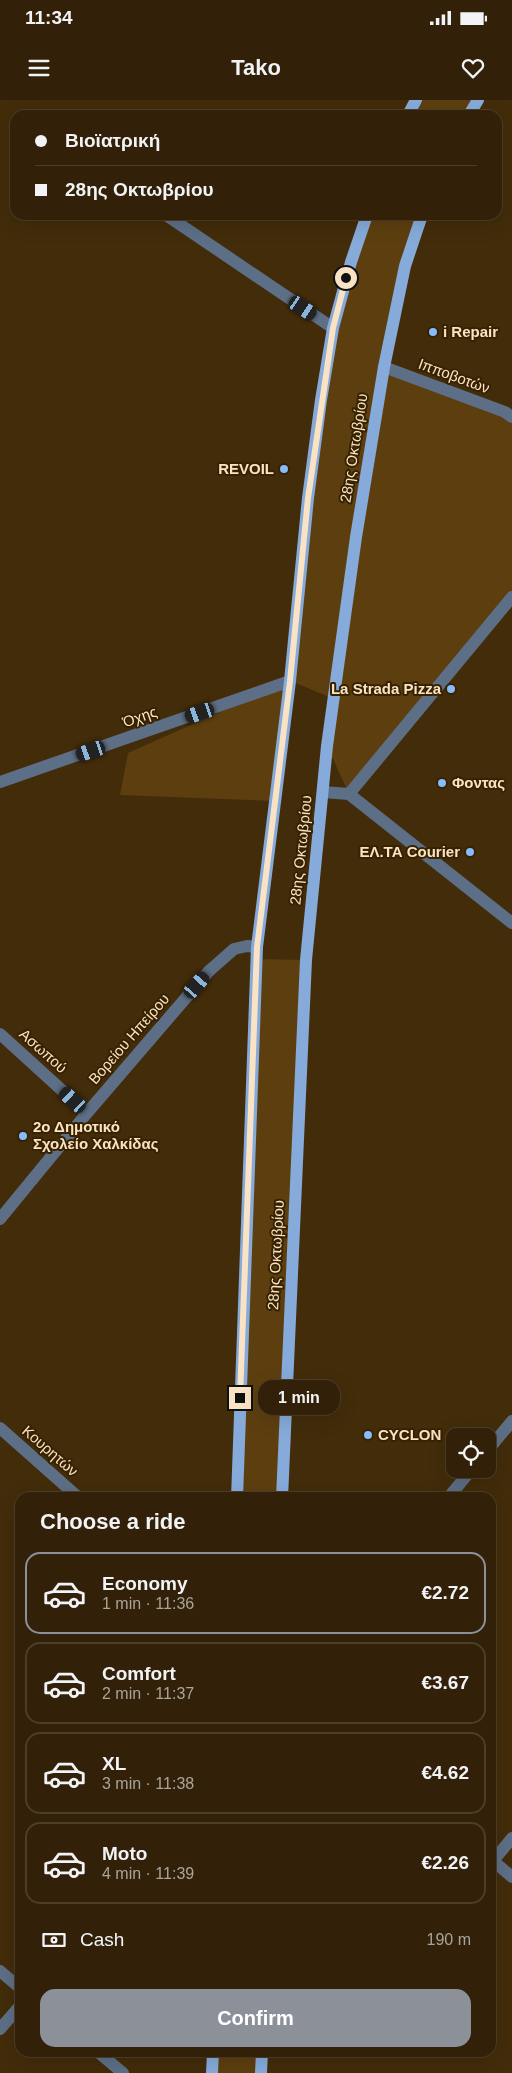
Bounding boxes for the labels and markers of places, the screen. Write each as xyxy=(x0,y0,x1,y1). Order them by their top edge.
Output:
place label: i Repair xyxy=(443,323,498,340)
marker: i Repair xyxy=(427,326,439,338)
place label: REVOIL xyxy=(218,460,274,477)
marker: REVOIL xyxy=(278,463,290,475)
place label: La Strada Pizza xyxy=(331,680,442,697)
marker: La Strada Pizza xyxy=(445,683,457,695)
place label: Φοντας xyxy=(452,774,505,791)
marker: Φοντας xyxy=(436,777,448,789)
place label: ΕΛ.ΤΑ Courier xyxy=(359,843,460,860)
marker: ΕΛ.ΤΑ Courier xyxy=(464,846,476,858)
place label: 2ο Δημοτικό Σχολείο Χαλκίδας xyxy=(33,1118,159,1152)
marker: 2ο Δημοτικό Σχολείο Χαλκίδας xyxy=(17,1130,29,1142)
place label: CYCLON xyxy=(378,1426,441,1443)
marker: CYCLON xyxy=(362,1429,374,1441)

